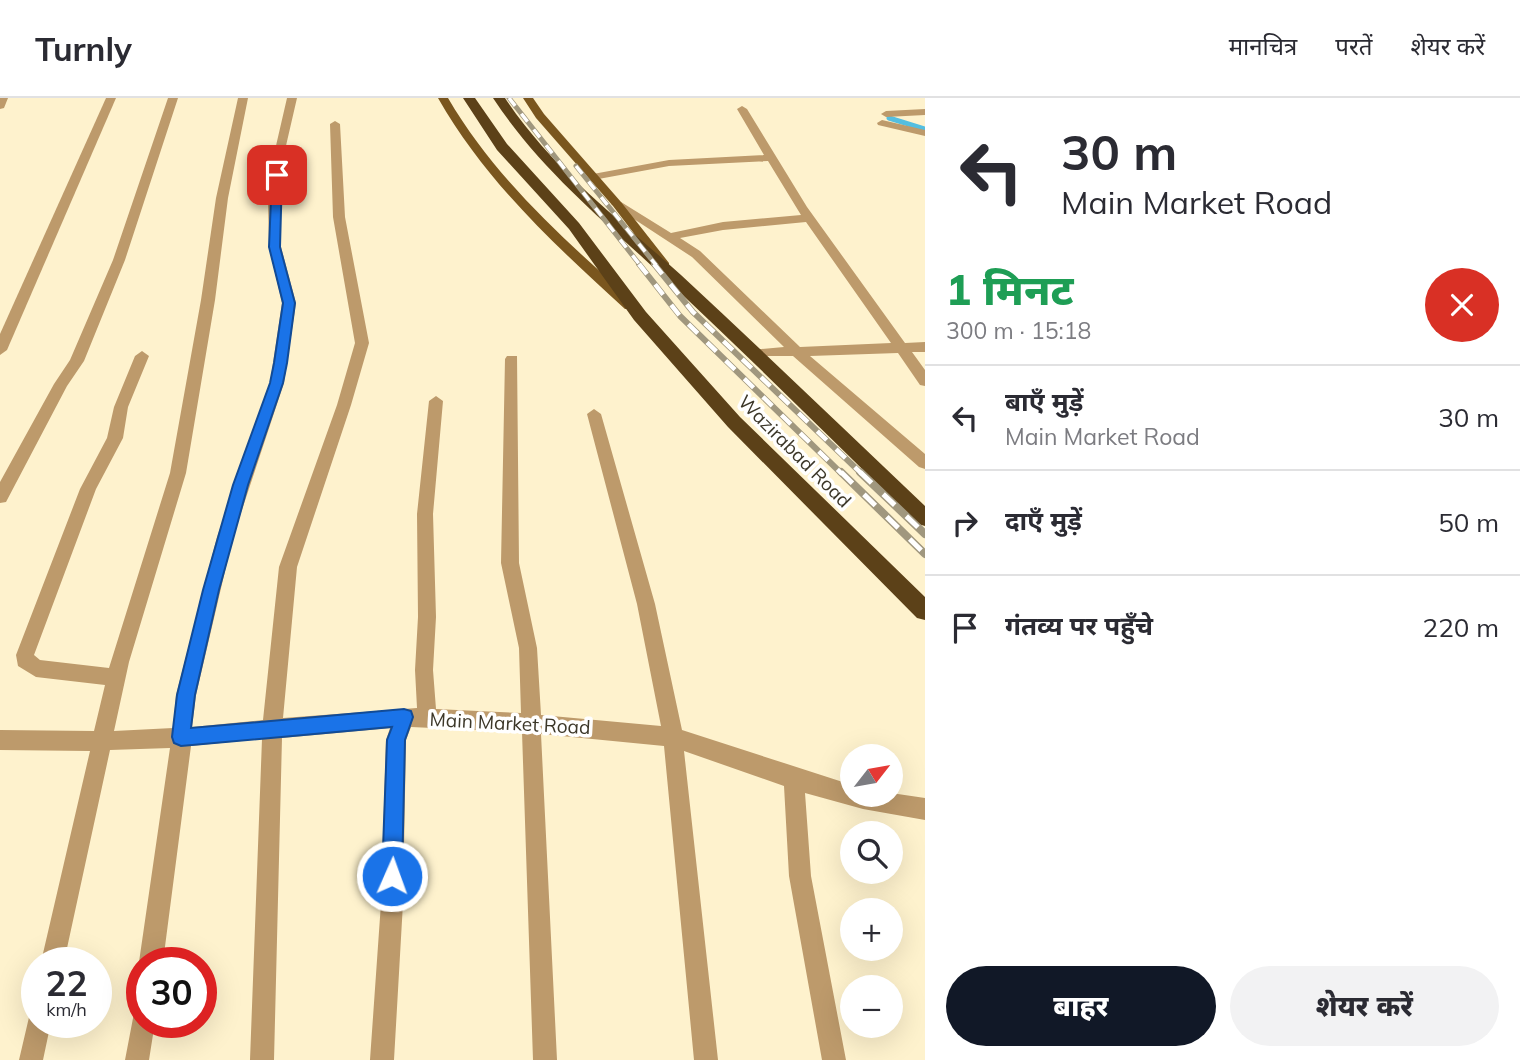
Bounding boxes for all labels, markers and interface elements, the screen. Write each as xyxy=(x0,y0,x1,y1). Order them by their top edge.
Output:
text: Turnly xyxy=(35,28,132,69)
text: मानचित्र xyxy=(1229,31,1297,61)
text: परतें xyxy=(1335,31,1372,61)
text: शेयर करें xyxy=(1410,31,1485,61)
text: 30 m xyxy=(1061,121,1177,182)
icon: left xyxy=(946,126,1037,217)
pin xyxy=(247,145,307,205)
icon: arrive xyxy=(258,156,296,194)
text: Main Market Road xyxy=(1061,182,1332,222)
text: 1 मिनट xyxy=(946,263,1073,316)
button: close xyxy=(1425,268,1499,342)
text: 300 m · 15:18 xyxy=(946,316,1091,345)
text: बाएँ मुड़ें xyxy=(1005,385,1083,418)
street label: Wazirabad Road xyxy=(734,390,856,512)
icon: left xyxy=(946,399,984,437)
text: 30 m xyxy=(1438,401,1499,434)
text: Main Market Road xyxy=(1005,422,1200,451)
icon: right xyxy=(946,504,984,542)
text: दाएँ मुड़ें xyxy=(1005,504,1082,537)
text: 50 m xyxy=(1438,506,1499,539)
icon: arrive xyxy=(946,609,984,647)
text: गंतव्य पर पहुँचे xyxy=(1005,609,1153,642)
text: 220 m xyxy=(1423,611,1499,644)
street label: Main Market Road xyxy=(429,707,591,739)
north arrow xyxy=(840,744,903,807)
map controls xyxy=(840,744,903,1038)
button: search xyxy=(840,821,903,884)
position arrow xyxy=(355,839,429,913)
button: + xyxy=(840,898,903,961)
speed limit sign: 30 xyxy=(126,947,217,1038)
text: 22 xyxy=(45,961,88,1005)
button: बाहर xyxy=(946,966,1216,1046)
button: शेयर करें xyxy=(1230,966,1499,1046)
button: − xyxy=(840,975,903,1038)
text: km/h xyxy=(46,998,87,1021)

